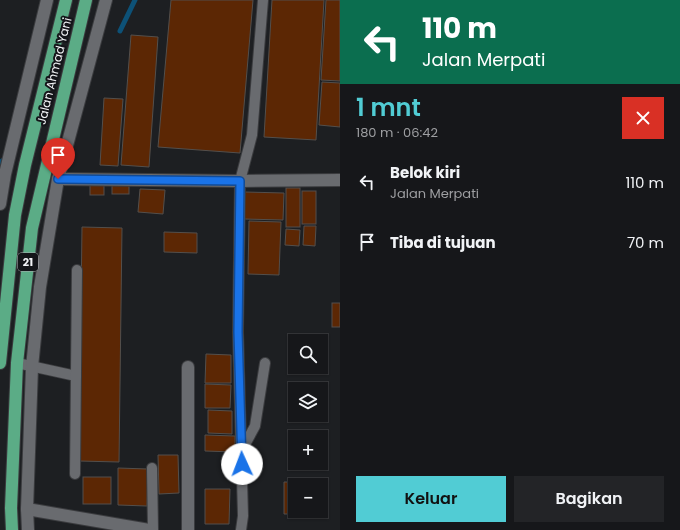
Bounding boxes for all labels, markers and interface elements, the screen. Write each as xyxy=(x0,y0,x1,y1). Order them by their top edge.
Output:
text: 110 m xyxy=(422,9,497,48)
street label: Jalan Ahmad Yani xyxy=(32,16,76,126)
icon: left xyxy=(356,16,408,68)
text: Jalan Merpati xyxy=(422,47,545,72)
text: 1 mnt xyxy=(356,91,421,124)
button: close xyxy=(622,97,664,139)
text: 180 m · 06:42 xyxy=(356,123,438,142)
pin xyxy=(41,138,75,179)
icon: arrive xyxy=(47,144,69,166)
text: Belok kiri xyxy=(390,162,460,183)
icon: left xyxy=(356,171,378,193)
text: 110 m xyxy=(626,172,664,193)
text: Jalan Merpati xyxy=(390,184,479,203)
icon: arrive xyxy=(356,231,378,253)
text: Tiba di tujuan xyxy=(390,232,496,253)
text: 70 m xyxy=(627,232,664,253)
road number: 21 xyxy=(18,253,38,271)
map controls xyxy=(288,334,328,518)
button: search xyxy=(288,334,328,374)
button: layers xyxy=(288,382,328,422)
button: + xyxy=(288,430,328,470)
position arrow xyxy=(221,443,263,485)
button: Keluar xyxy=(356,476,506,522)
button: Bagikan xyxy=(514,476,664,522)
button: − xyxy=(288,478,328,518)

